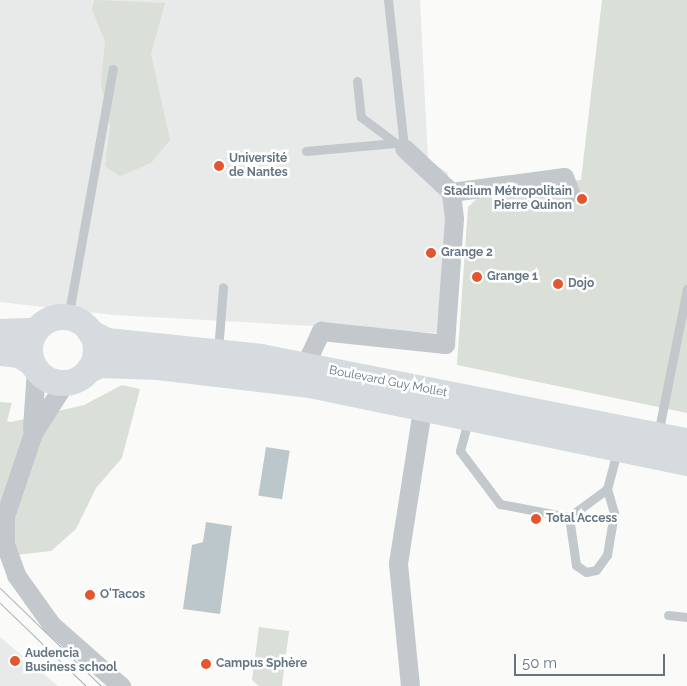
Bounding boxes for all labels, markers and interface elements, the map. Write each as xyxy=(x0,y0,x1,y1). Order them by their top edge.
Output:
place label: Université de Nantes xyxy=(229,152,288,180)
marker: Université de Nantes xyxy=(213,160,225,172)
place label: Stadium Métropolitain Pierre Quinon xyxy=(444,185,572,213)
marker: Stadium Métropolitain Pierre Quinon xyxy=(576,193,588,205)
place label: Grange 2 xyxy=(441,246,493,260)
marker: Grange 2 xyxy=(425,247,437,259)
place label: Grange 1 xyxy=(487,270,538,284)
marker: Grange 1 xyxy=(471,271,483,283)
place label: Dojo xyxy=(568,277,594,291)
marker: Dojo xyxy=(552,278,564,290)
street label: Boulevard Guy Mollet xyxy=(328,363,448,401)
place label: Total Access xyxy=(546,512,618,526)
marker: Total Access xyxy=(530,513,542,525)
place label: O'Tacos xyxy=(100,588,145,602)
marker: O'Tacos xyxy=(84,589,96,601)
scale bar xyxy=(517,644,668,676)
place label: Audencia Business school xyxy=(25,647,117,675)
text: 50 m xyxy=(522,654,557,672)
marker: Audencia Business school xyxy=(9,655,21,667)
place label: Campus Sphère xyxy=(216,657,307,671)
marker: Campus Sphère xyxy=(200,658,212,670)

